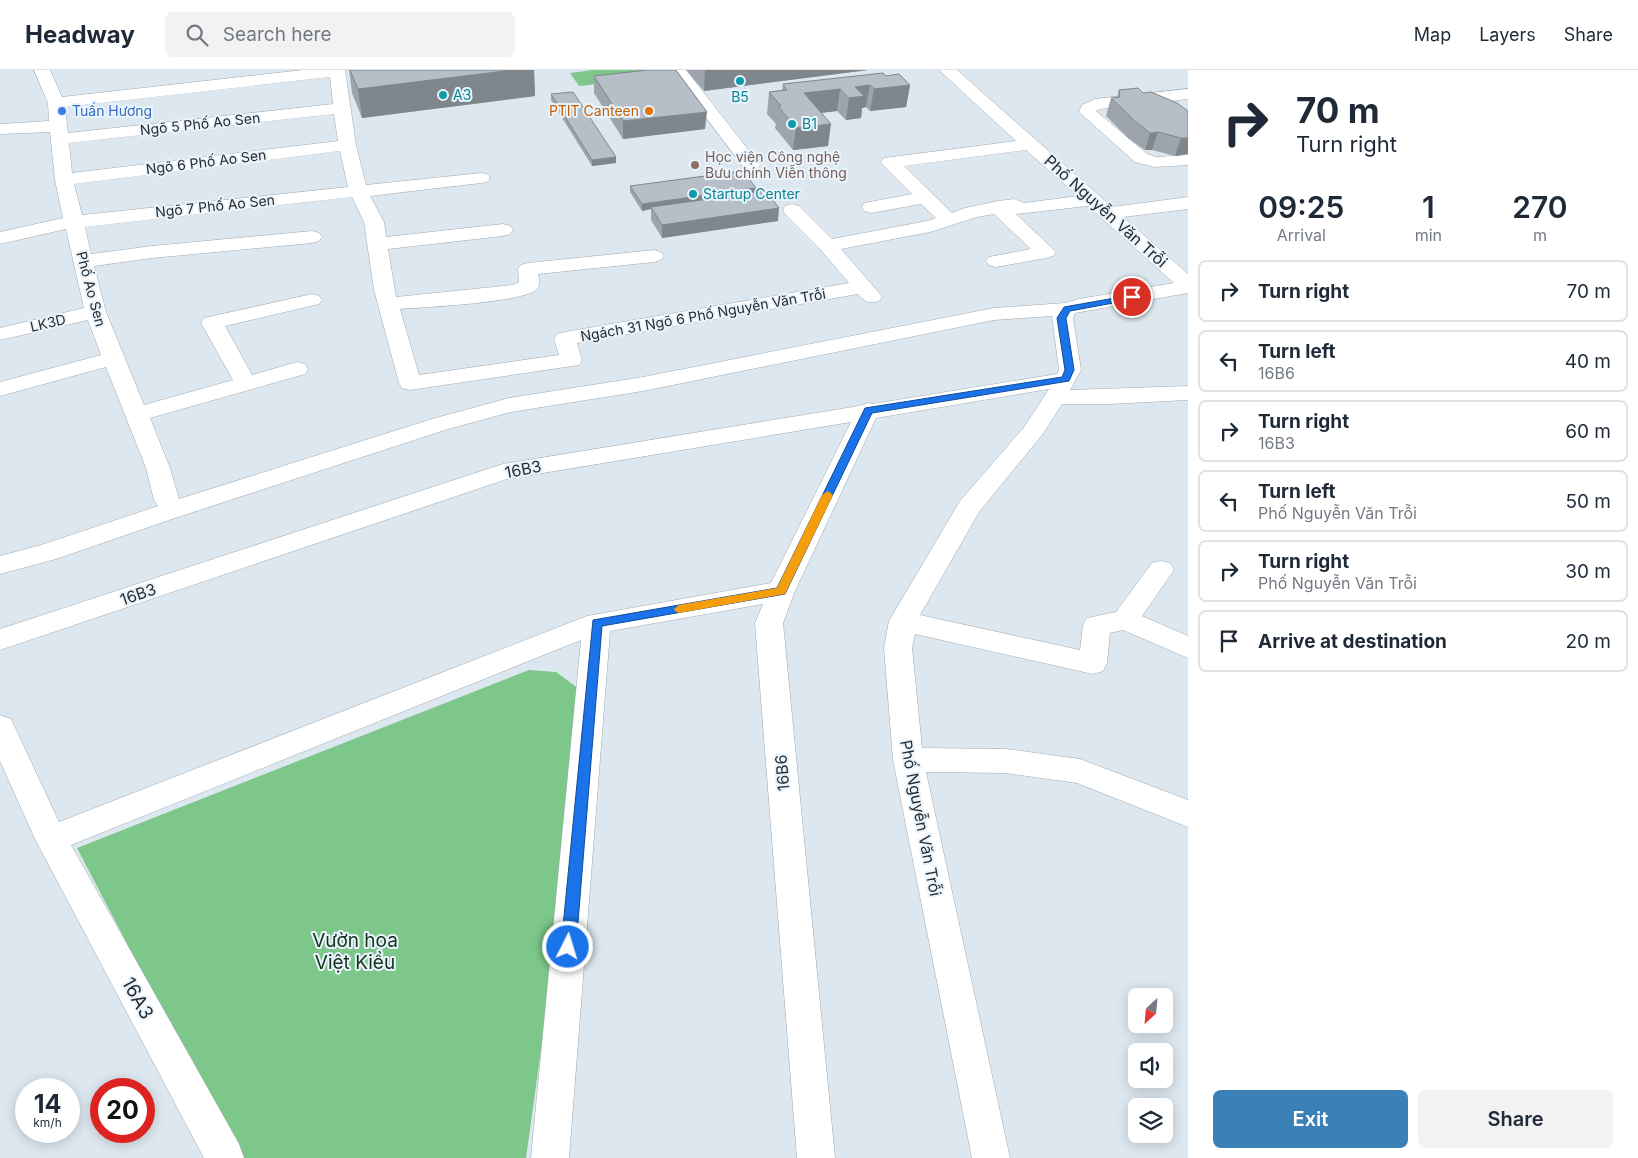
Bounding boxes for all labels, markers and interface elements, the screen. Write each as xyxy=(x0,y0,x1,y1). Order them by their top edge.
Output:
search box xyxy=(165,12,515,57)
text: Headway xyxy=(25,20,135,49)
icon: search xyxy=(183,21,211,49)
text: Search here xyxy=(223,23,331,46)
text: Map xyxy=(1414,24,1451,45)
text: Layers xyxy=(1479,24,1536,45)
text: Share xyxy=(1564,24,1613,45)
marker: B5 xyxy=(734,75,746,87)
place label: A3 xyxy=(453,86,471,103)
place label: B5 xyxy=(731,88,749,105)
marker: A3 xyxy=(437,89,449,101)
text: 70 m xyxy=(1296,89,1380,131)
icon: right xyxy=(1213,90,1278,155)
place label: Tuấn Hương xyxy=(72,102,152,119)
place label: PTIT Canteen xyxy=(549,102,639,119)
marker: Tuấn Hương xyxy=(56,105,68,117)
marker: PTIT Canteen xyxy=(643,105,655,117)
street label: Ngõ 5 Phố Ao Sen xyxy=(139,109,261,138)
place label: B1 xyxy=(802,115,817,132)
marker: B1 xyxy=(786,118,798,130)
text: Turn right xyxy=(1296,131,1397,157)
street label: Ngõ 6 Phố Ao Sen xyxy=(145,146,267,177)
place label: Học viện Công nghệ Bưu chính Viễn thông xyxy=(705,148,847,181)
street label: Phố Nguyễn Văn Trỗi xyxy=(1040,150,1172,272)
marker: Học viện Công nghệ Bưu chính Viễn thông xyxy=(689,159,701,171)
place label: Startup Center xyxy=(703,185,800,202)
marker: Startup Center xyxy=(687,188,699,200)
text: 09:25 xyxy=(1258,189,1344,225)
text: 1 xyxy=(1422,189,1435,225)
text: 270 xyxy=(1512,189,1568,225)
street label: Ngõ 7 Phố Ao Sen xyxy=(154,191,276,220)
text: Arrival xyxy=(1277,225,1326,245)
text: min xyxy=(1415,225,1442,245)
text: m xyxy=(1533,225,1547,245)
street label: Phố Ao Sen xyxy=(73,249,110,328)
pin xyxy=(1111,276,1153,318)
icon: right xyxy=(1215,277,1243,305)
text: Turn right xyxy=(1258,280,1349,303)
text: 70 m xyxy=(1567,280,1611,303)
icon: arrive xyxy=(1118,283,1146,311)
street label: Ngách 31 Ngõ 6 Phố Nguyễn Văn Trỗi xyxy=(579,285,827,344)
street label: LK3D xyxy=(28,310,67,335)
text: Turn left xyxy=(1258,340,1336,363)
icon: left xyxy=(1215,347,1243,375)
text: 40 m xyxy=(1565,350,1611,373)
text: 16B6 xyxy=(1258,363,1295,383)
text: Turn right xyxy=(1258,410,1349,433)
icon: right xyxy=(1215,417,1243,445)
text: 60 m xyxy=(1565,420,1611,443)
text: 16B3 xyxy=(1258,433,1295,453)
street label: 16B3 xyxy=(503,456,543,482)
text: Turn left xyxy=(1258,480,1336,503)
icon: left xyxy=(1215,487,1243,515)
text: 50 m xyxy=(1565,490,1611,513)
text: Phố Nguyễn Văn Trỗi xyxy=(1258,503,1417,523)
text: Turn right xyxy=(1258,550,1349,573)
icon: right xyxy=(1215,557,1243,585)
text: 30 m xyxy=(1565,560,1611,583)
text: Phố Nguyễn Văn Trỗi xyxy=(1258,573,1417,593)
street label: 16B3 xyxy=(117,579,159,609)
icon: arrive xyxy=(1215,627,1243,655)
text: Arrive at destination xyxy=(1258,630,1447,653)
text: 20 m xyxy=(1565,630,1611,653)
street label: Phố Nguyễn Văn Trỗi xyxy=(896,738,946,898)
street label: 16B6 xyxy=(770,754,794,792)
position arrow xyxy=(541,920,593,972)
park label: Vườn hoa Việt Kiều xyxy=(312,929,398,974)
street label: 16A3 xyxy=(117,973,158,1023)
north arrow xyxy=(1128,988,1172,1032)
map controls xyxy=(1128,988,1173,1143)
button: sound xyxy=(1128,1043,1173,1088)
speed limit sign: 20 xyxy=(90,1078,155,1143)
text: 14 xyxy=(34,1089,61,1119)
button: Exit xyxy=(1213,1090,1408,1148)
button: Share xyxy=(1418,1090,1613,1148)
button: layers xyxy=(1128,1098,1173,1143)
text: km/h xyxy=(33,1115,62,1130)

